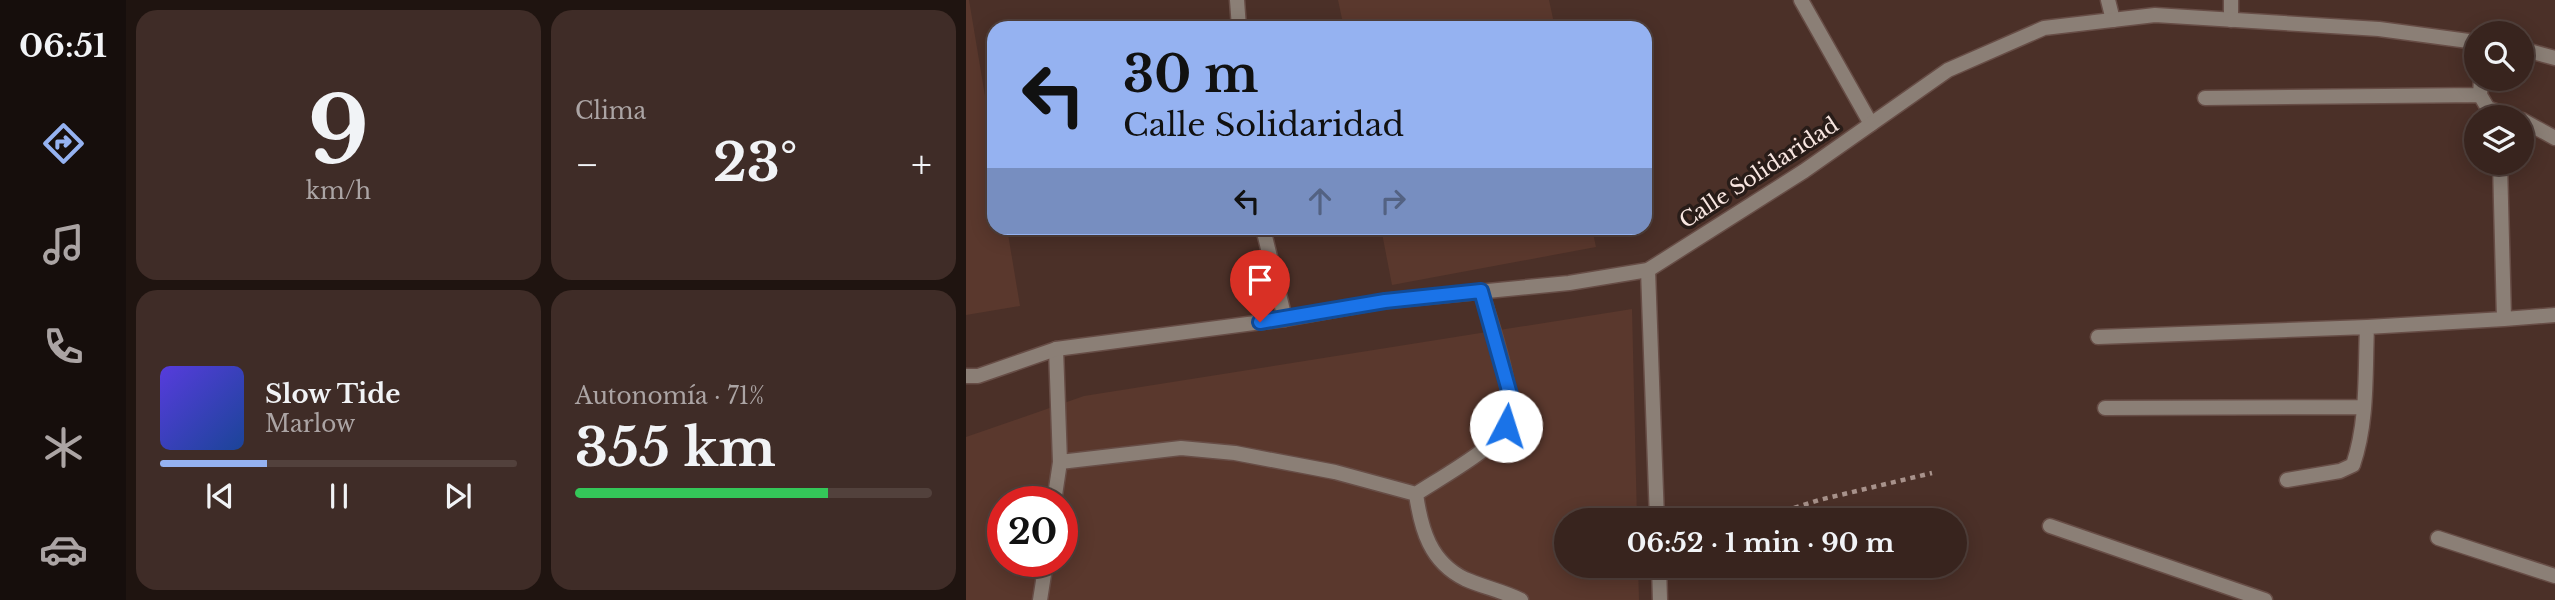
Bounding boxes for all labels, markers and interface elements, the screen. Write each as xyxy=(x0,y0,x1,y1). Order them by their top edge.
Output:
map controls xyxy=(2464,21,2534,175)
button: search xyxy=(2464,21,2534,91)
text: 06:51 xyxy=(19,26,107,66)
text: 30 m xyxy=(1123,44,1258,105)
icon: left xyxy=(1008,49,1099,140)
text: 9 xyxy=(308,75,369,188)
text: Clima xyxy=(575,97,646,125)
text: Calle Solidaridad xyxy=(1123,105,1404,145)
button: layers xyxy=(2464,105,2534,175)
street label: Calle Solidaridad xyxy=(1675,112,1843,234)
icon: directions xyxy=(39,119,88,168)
text: 23° xyxy=(713,131,797,195)
text: − xyxy=(575,141,599,188)
text: + xyxy=(911,141,932,188)
text: km/h xyxy=(306,177,371,205)
icon: left xyxy=(1228,182,1266,220)
icon: ahead xyxy=(1301,182,1339,220)
icon: right xyxy=(1374,182,1412,220)
icon: music xyxy=(39,220,88,269)
pin xyxy=(1230,250,1290,322)
icon: arrive xyxy=(1241,261,1279,299)
icon: phone xyxy=(39,322,88,371)
text: Slow Tide xyxy=(265,378,401,410)
text: Autonomía · 71% xyxy=(575,382,765,410)
position arrow xyxy=(1469,389,1543,463)
text: Marlow xyxy=(265,410,355,438)
text: 355 km xyxy=(575,416,776,480)
icon: climate xyxy=(39,423,88,472)
icon: previous xyxy=(201,477,239,515)
icon: pause xyxy=(320,477,358,515)
icon: next xyxy=(439,477,477,515)
speed limit sign: 20 xyxy=(987,486,1078,577)
icon: car xyxy=(39,525,88,574)
text: 06:52 · 1 min · 90 m xyxy=(1627,527,1894,559)

